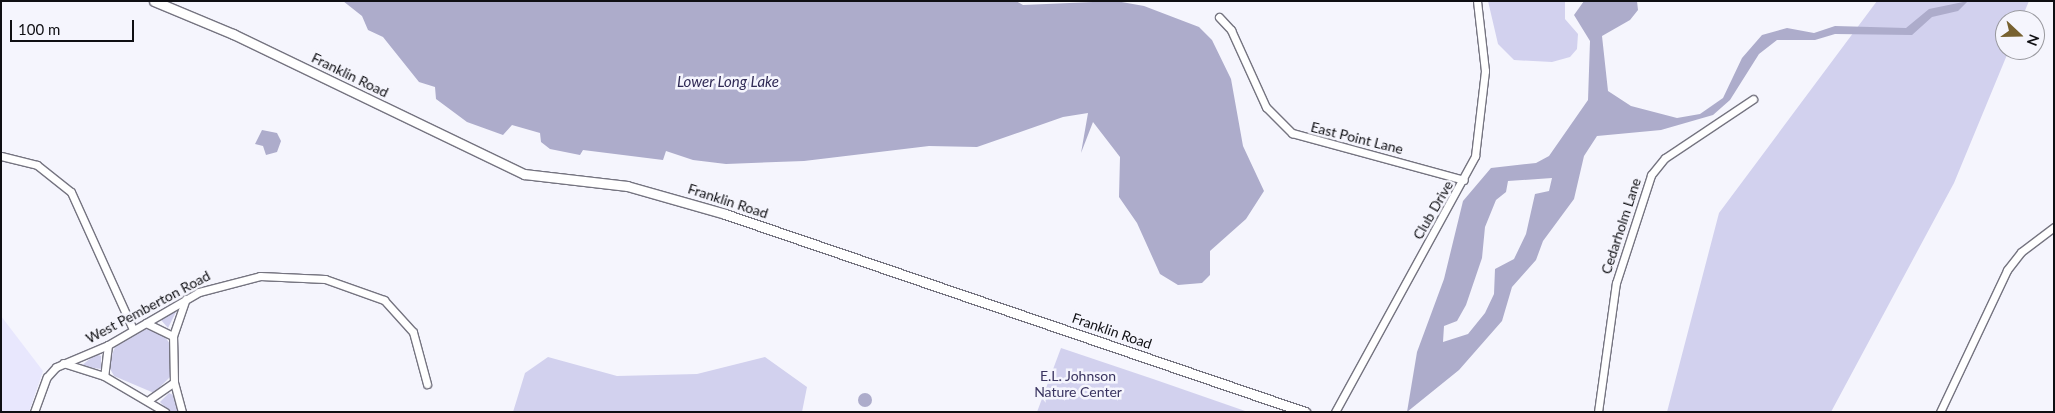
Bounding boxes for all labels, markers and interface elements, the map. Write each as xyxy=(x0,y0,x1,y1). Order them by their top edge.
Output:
scale bar xyxy=(12,10,136,42)
north arrow xyxy=(1995,10,2045,60)
text: 100 m xyxy=(18,20,60,38)
text: N xyxy=(2024,32,2043,48)
street label: Franklin Road xyxy=(309,49,391,101)
water label: Lower Long Lake xyxy=(677,73,779,91)
street label: East Point Lane xyxy=(1309,118,1405,158)
street label: Cedarholm Lane xyxy=(1598,176,1644,276)
street label: Club Drive xyxy=(1409,178,1457,242)
street label: Franklin Road xyxy=(686,180,770,222)
street label: West Pemberton Road xyxy=(83,267,213,347)
street label: Franklin Road xyxy=(1070,309,1154,353)
park label: E.L. Johnson Nature Center xyxy=(1034,368,1122,401)

